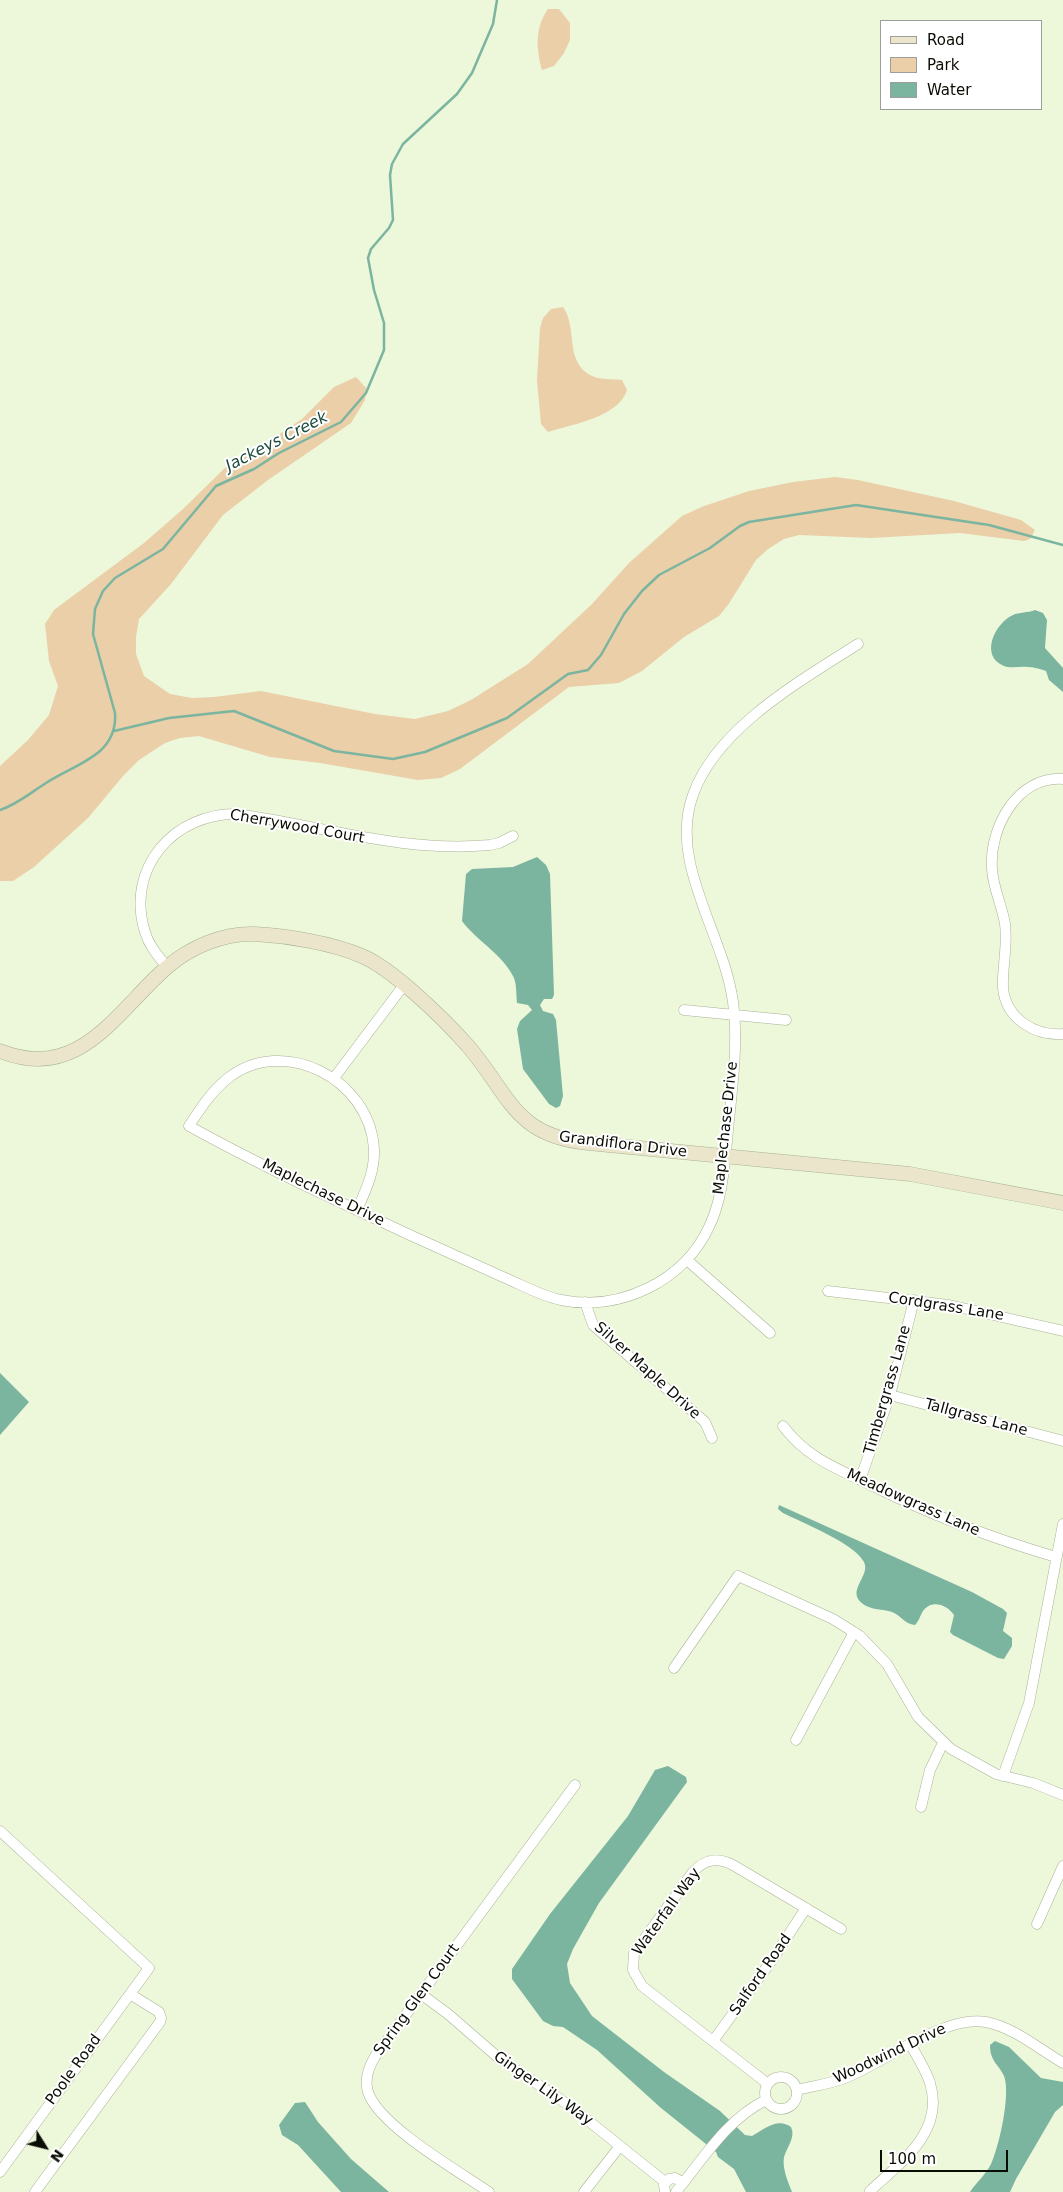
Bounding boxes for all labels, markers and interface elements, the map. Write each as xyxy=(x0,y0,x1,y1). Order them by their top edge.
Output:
legend xyxy=(880,20,1043,110)
text: Road xyxy=(927,31,965,49)
text: Park xyxy=(927,56,959,74)
text: Water xyxy=(927,81,971,99)
water label: Jackeys Creek xyxy=(223,408,331,476)
street label: Cherrywood Court xyxy=(228,806,366,848)
street label: Maplechase Drive xyxy=(710,1061,742,1195)
street label: Grandiflora Drive xyxy=(558,1128,688,1162)
street label: Maplechase Drive xyxy=(259,1156,387,1230)
street label: Cordgrass Lane xyxy=(887,1289,1005,1325)
street label: Silver Maple Drive xyxy=(590,1319,704,1423)
street label: Timbergrass Lane xyxy=(861,1323,915,1457)
street label: Tallgrass Lane xyxy=(923,1396,1029,1440)
street label: Meadowgrass Lane xyxy=(844,1466,982,1540)
street label: Waterfall Way xyxy=(629,1865,705,1959)
street label: Salford Road xyxy=(726,1931,796,2019)
street label: Spring Glen Court xyxy=(370,1941,464,2059)
street label: Woodwind Drive xyxy=(831,2020,949,2088)
street label: Poole Road xyxy=(42,2031,106,2109)
street label: Ginger Lily Way xyxy=(490,2048,596,2130)
north arrow xyxy=(20,2122,70,2172)
scale bar xyxy=(883,2140,1010,2172)
text: N xyxy=(47,2146,67,2165)
text: 100 m xyxy=(888,2150,936,2168)

